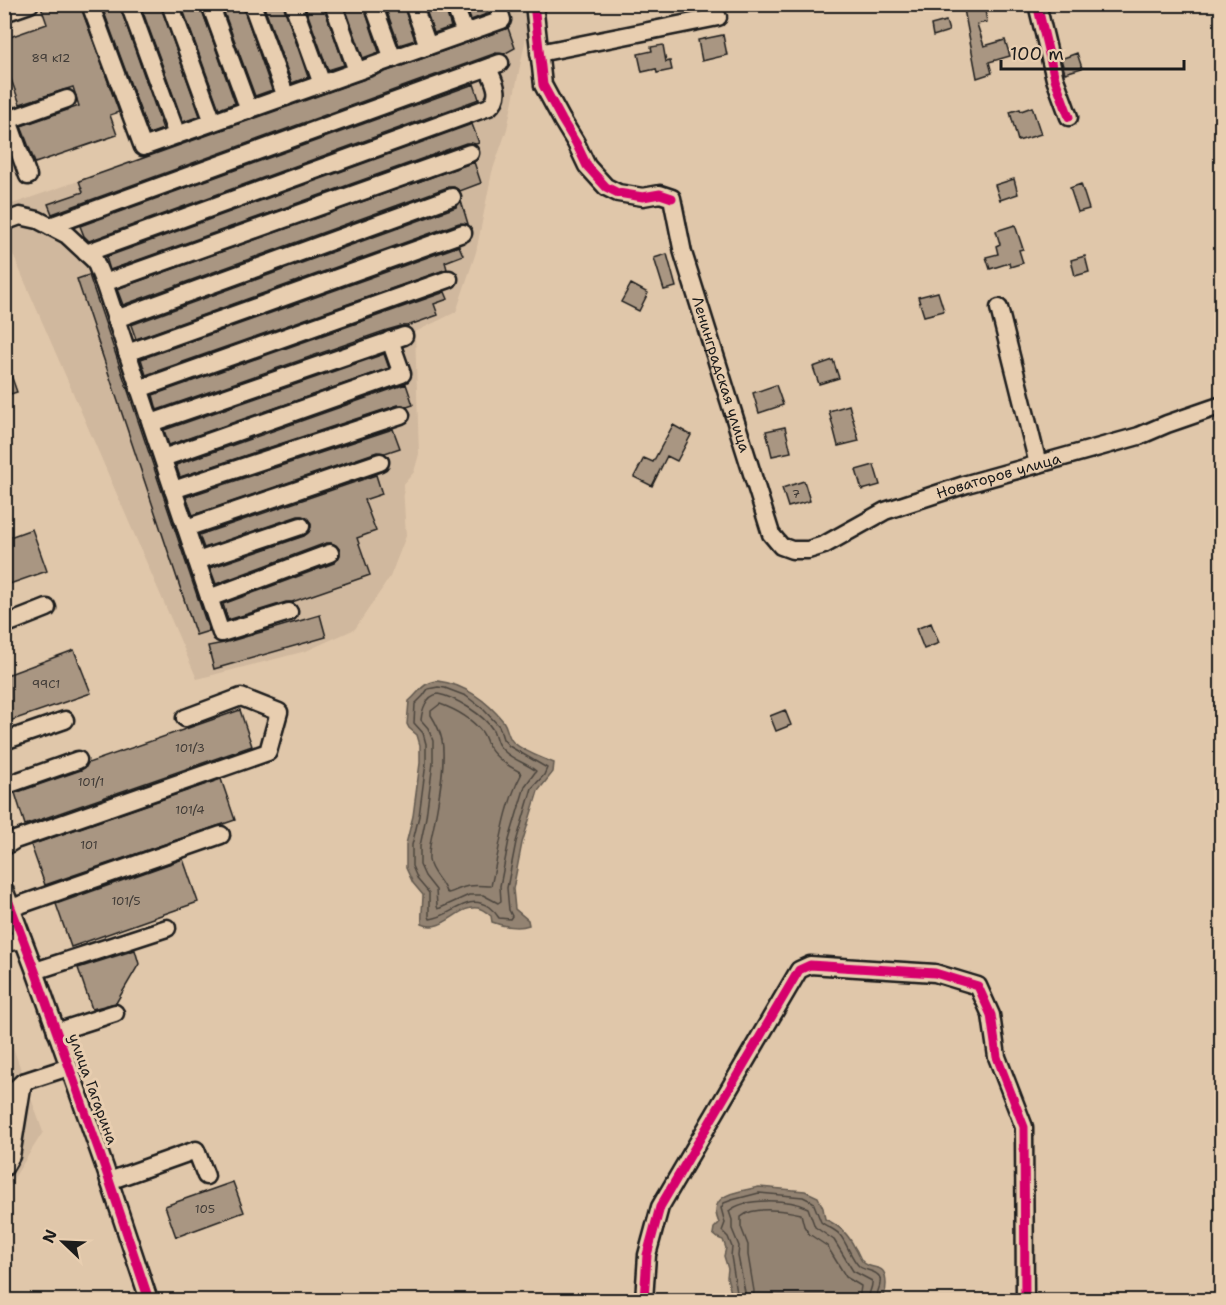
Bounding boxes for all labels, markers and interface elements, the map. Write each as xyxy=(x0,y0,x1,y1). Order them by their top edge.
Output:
scale bar xyxy=(1001,33,1184,71)
text: 100 m xyxy=(1010,42,1064,66)
house number: 89 к12 xyxy=(32,50,70,66)
street label: Ленинградская улица xyxy=(687,294,755,456)
street label: Новаторов улица xyxy=(934,448,1064,503)
house number: 7 xyxy=(792,486,800,502)
house number: 99С1 xyxy=(32,676,60,692)
house number: 101/3 xyxy=(175,740,205,756)
house number: 101/1 xyxy=(78,774,104,790)
house number: 101/4 xyxy=(175,802,205,818)
house number: 101 xyxy=(80,837,98,853)
house number: 101/5 xyxy=(111,893,141,909)
street label: улица Гагарина xyxy=(64,1031,123,1148)
house number: 105 xyxy=(195,1201,215,1217)
north arrow xyxy=(33,1212,93,1272)
text: N xyxy=(38,1226,62,1246)

